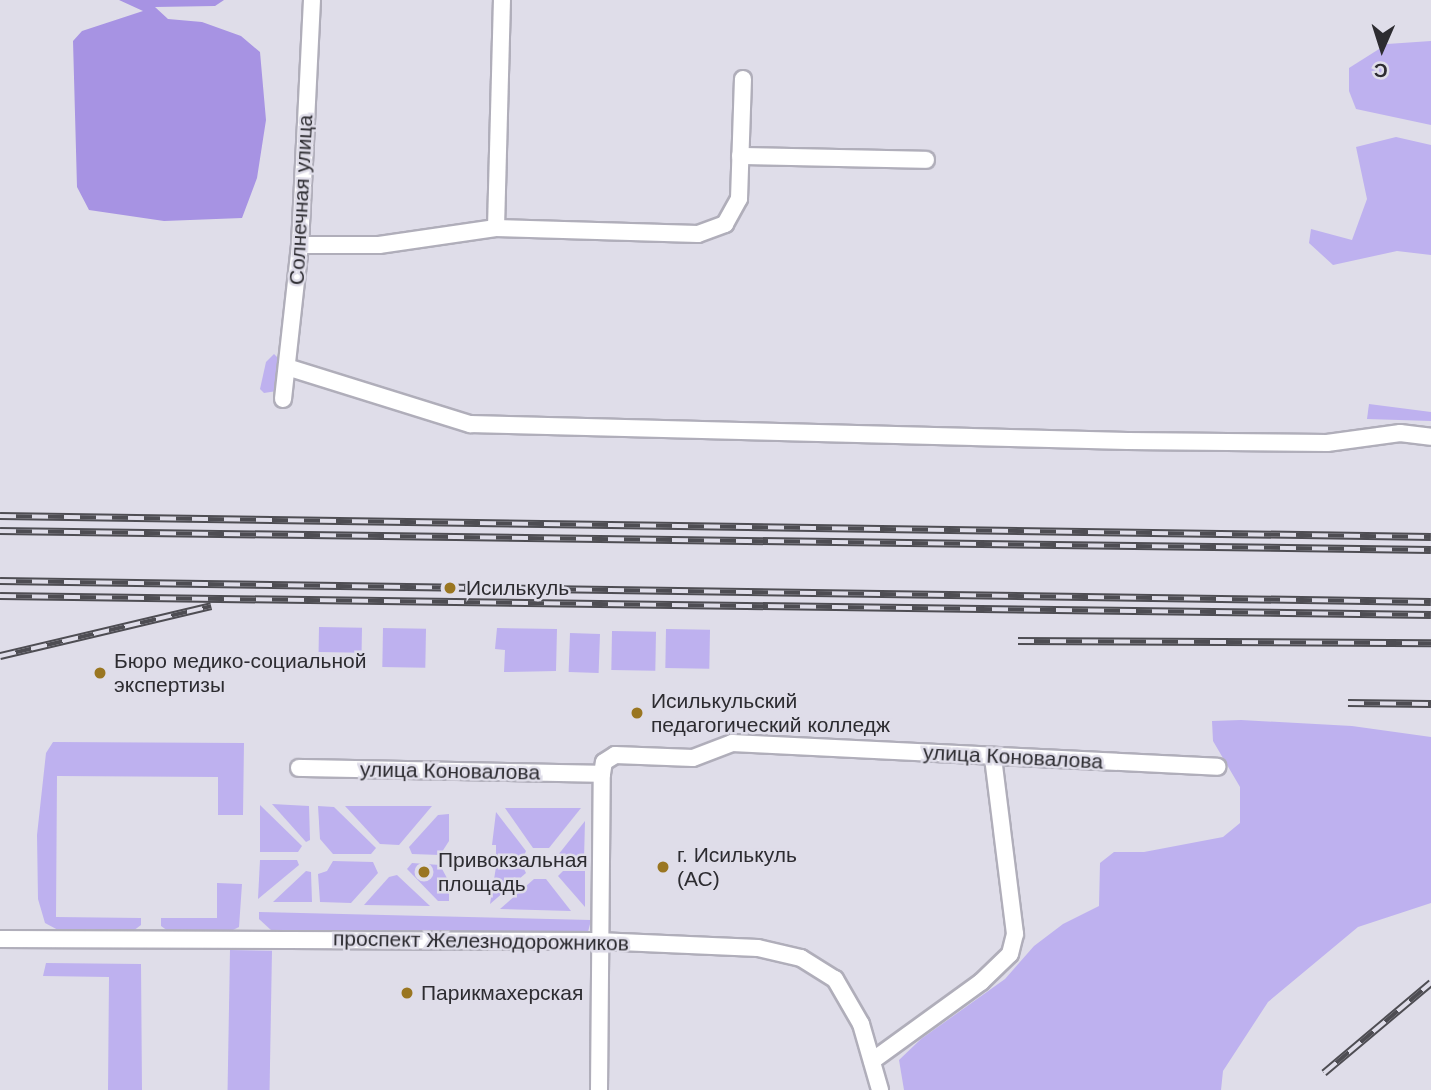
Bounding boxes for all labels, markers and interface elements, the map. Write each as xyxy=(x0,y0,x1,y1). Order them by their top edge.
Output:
north arrow xyxy=(1347,14,1417,84)
text: С xyxy=(1373,60,1388,81)
street label: Солнечная улица xyxy=(284,114,318,286)
place label: Исилькуль xyxy=(466,575,569,601)
marker: Исилькуль xyxy=(440,578,460,598)
place label: Бюро медико-социальной экспертизы xyxy=(114,648,367,698)
marker: Бюро медико-социальной экспертизы xyxy=(92,665,108,681)
place label: Исилькульский педагогический колледж xyxy=(651,688,890,738)
marker: Исилькульский педагогический колледж xyxy=(629,705,645,721)
street label: улица Коновалова xyxy=(922,740,1104,774)
street label: улица Коновалова xyxy=(360,757,540,785)
place label: г. Исилькуль (АС) xyxy=(677,842,797,892)
place label: Привокзальная площадь xyxy=(438,847,588,897)
marker: г. Исилькуль (АС) xyxy=(655,859,671,875)
marker: Привокзальная площадь xyxy=(416,864,432,880)
street label: проспект Железнодорожников xyxy=(333,926,629,956)
place label: Парикмахерская xyxy=(421,980,583,1006)
marker: Парикмахерская xyxy=(399,985,415,1001)

